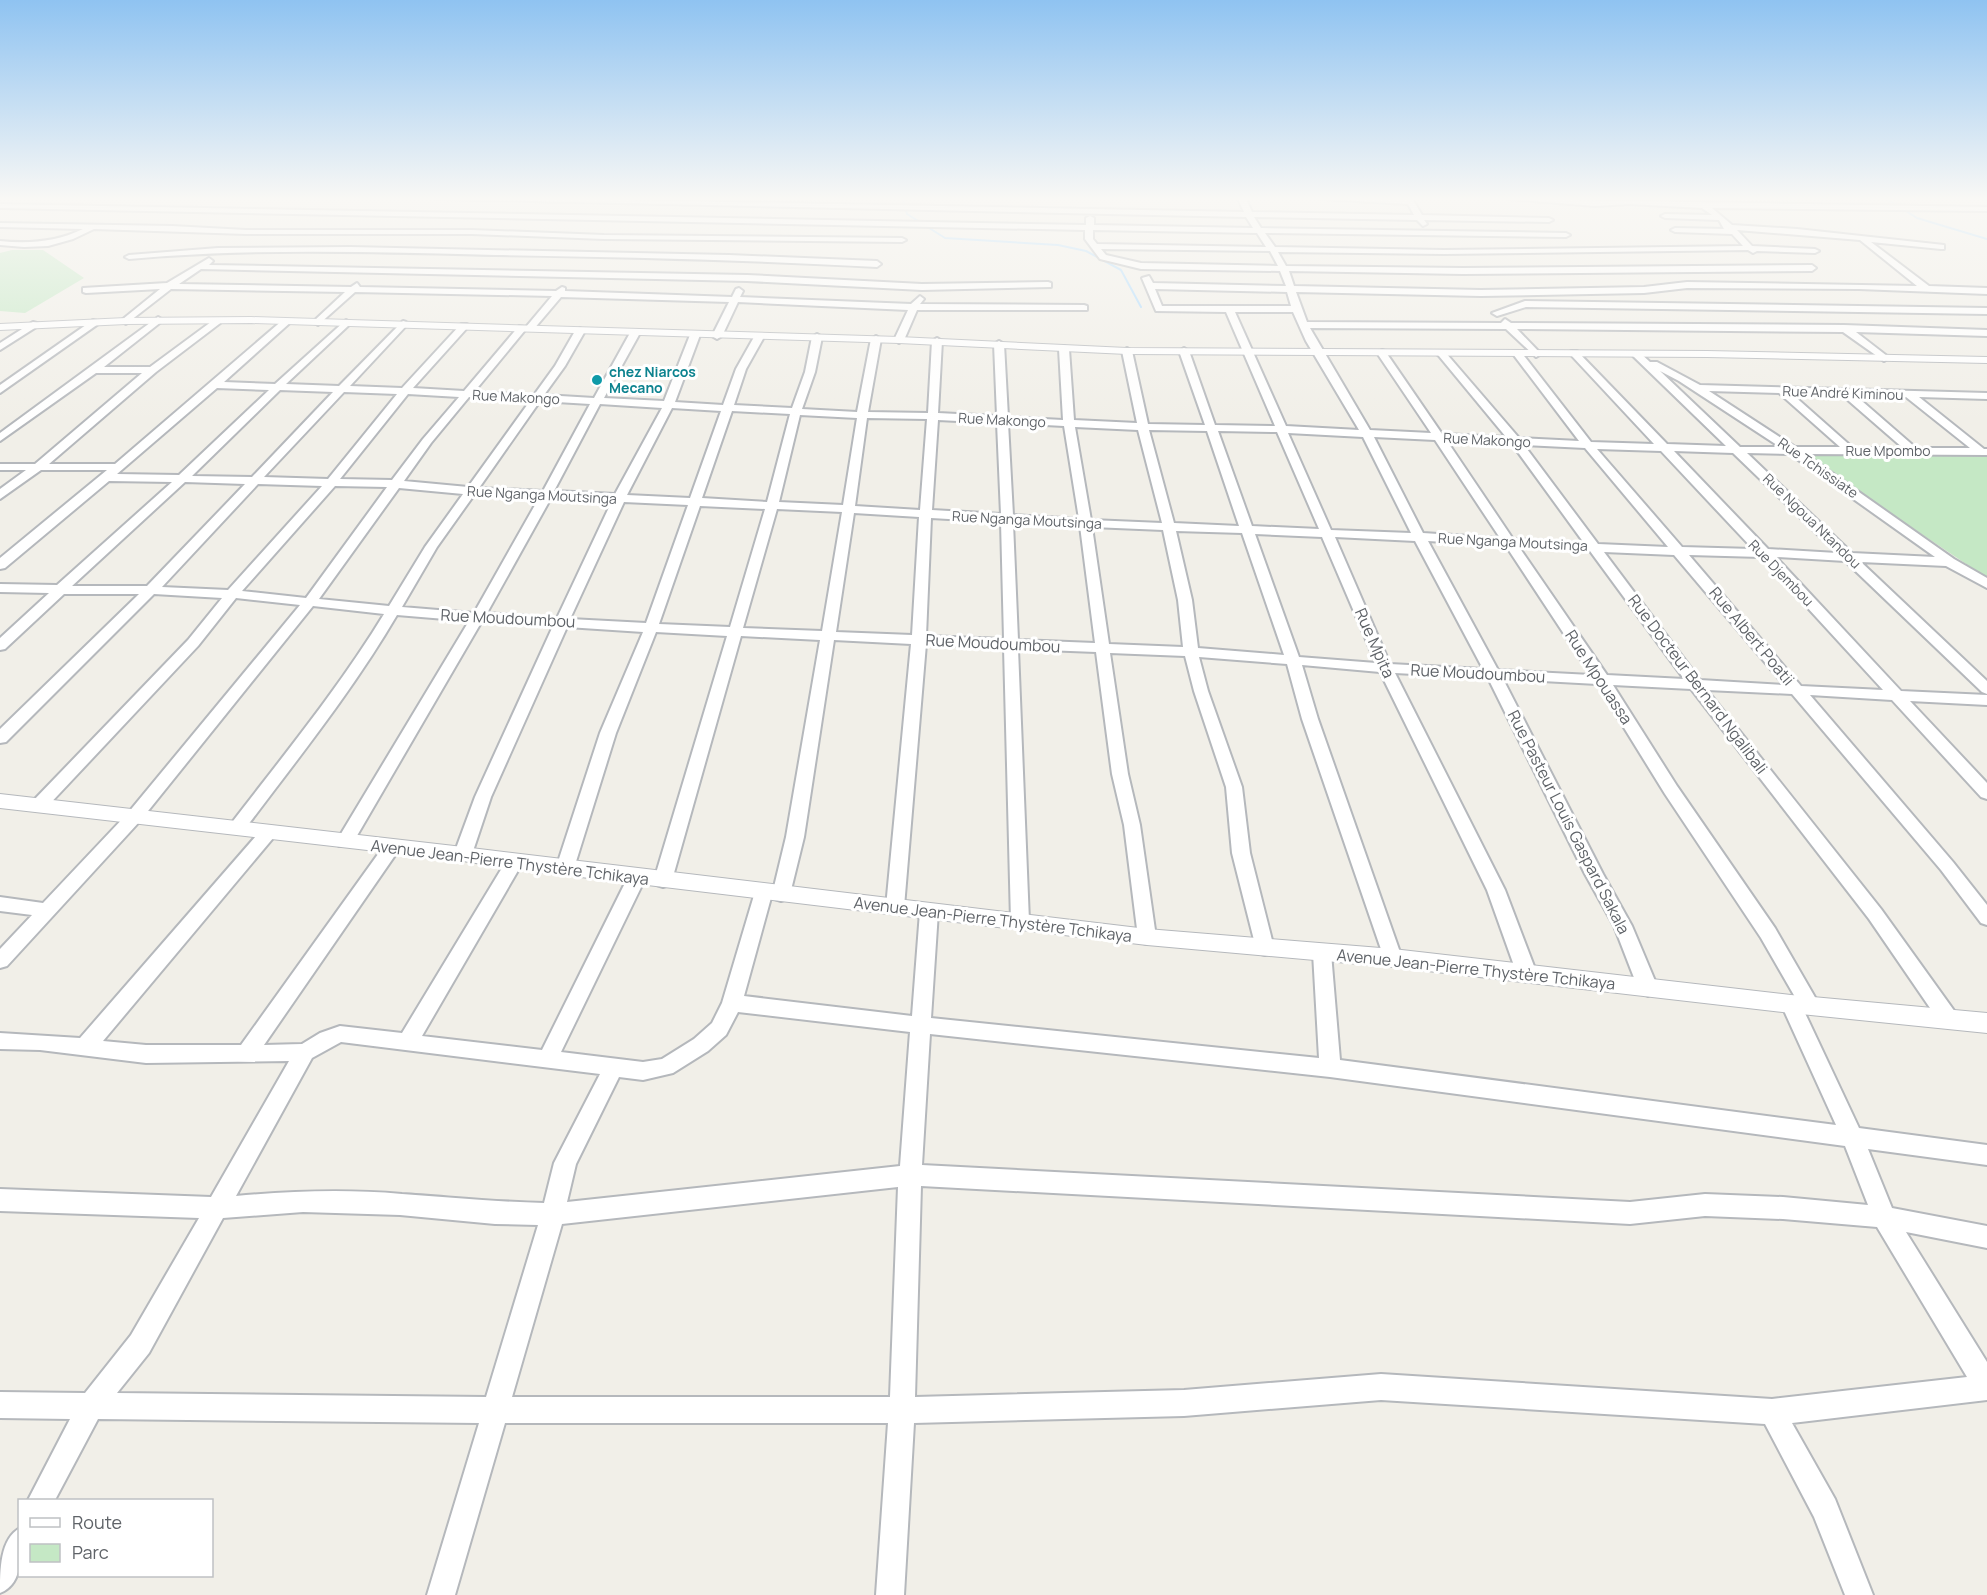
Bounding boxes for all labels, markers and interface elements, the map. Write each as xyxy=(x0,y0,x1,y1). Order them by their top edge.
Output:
place label: chez Niarcos Mecano xyxy=(609,362,696,397)
marker: chez Niarcos Mecano xyxy=(590,373,604,387)
street label: Rue André Kiminou xyxy=(1782,381,1904,404)
street label: Rue Makongo xyxy=(472,385,560,408)
street label: Rue Makongo xyxy=(958,408,1046,431)
street label: Rue Makongo xyxy=(1443,428,1531,451)
street label: Rue Tchissiate xyxy=(1774,433,1862,502)
street label: Rue Mpombo xyxy=(1846,441,1930,460)
street label: Rue Ngoua Ntandou xyxy=(1759,469,1865,572)
street label: Rue Nganga Moutsinga xyxy=(467,481,617,508)
street label: Rue Nganga Moutsinga xyxy=(952,506,1102,533)
street label: Rue Nganga Moutsinga xyxy=(1438,528,1588,555)
street label: Rue Djembou xyxy=(1745,535,1818,610)
street label: Rue Albert Poatii xyxy=(1704,582,1800,690)
street label: Rue Docteur Bernard Ngalibali xyxy=(1623,590,1773,778)
street label: Rue Moudoumbou xyxy=(440,603,576,633)
street label: Rue Mpita xyxy=(1350,605,1400,681)
street label: Rue Mpouassa xyxy=(1560,625,1638,729)
street label: Rue Moudoumbou xyxy=(925,628,1061,658)
street label: Rue Moudoumbou xyxy=(1410,658,1546,688)
street label: Rue Pasteur Louis Gaspard Sakala xyxy=(1503,706,1635,938)
street label: Avenue Jean-Pierre Thystère Tchikaya xyxy=(370,834,650,890)
street label: Avenue Jean-Pierre Thystère Tchikaya xyxy=(853,891,1133,947)
street label: Avenue Jean-Pierre Thystère Tchikaya xyxy=(1336,943,1616,995)
legend xyxy=(18,1499,213,1577)
text: Route xyxy=(72,1510,122,1534)
text: Parc xyxy=(72,1540,109,1564)

